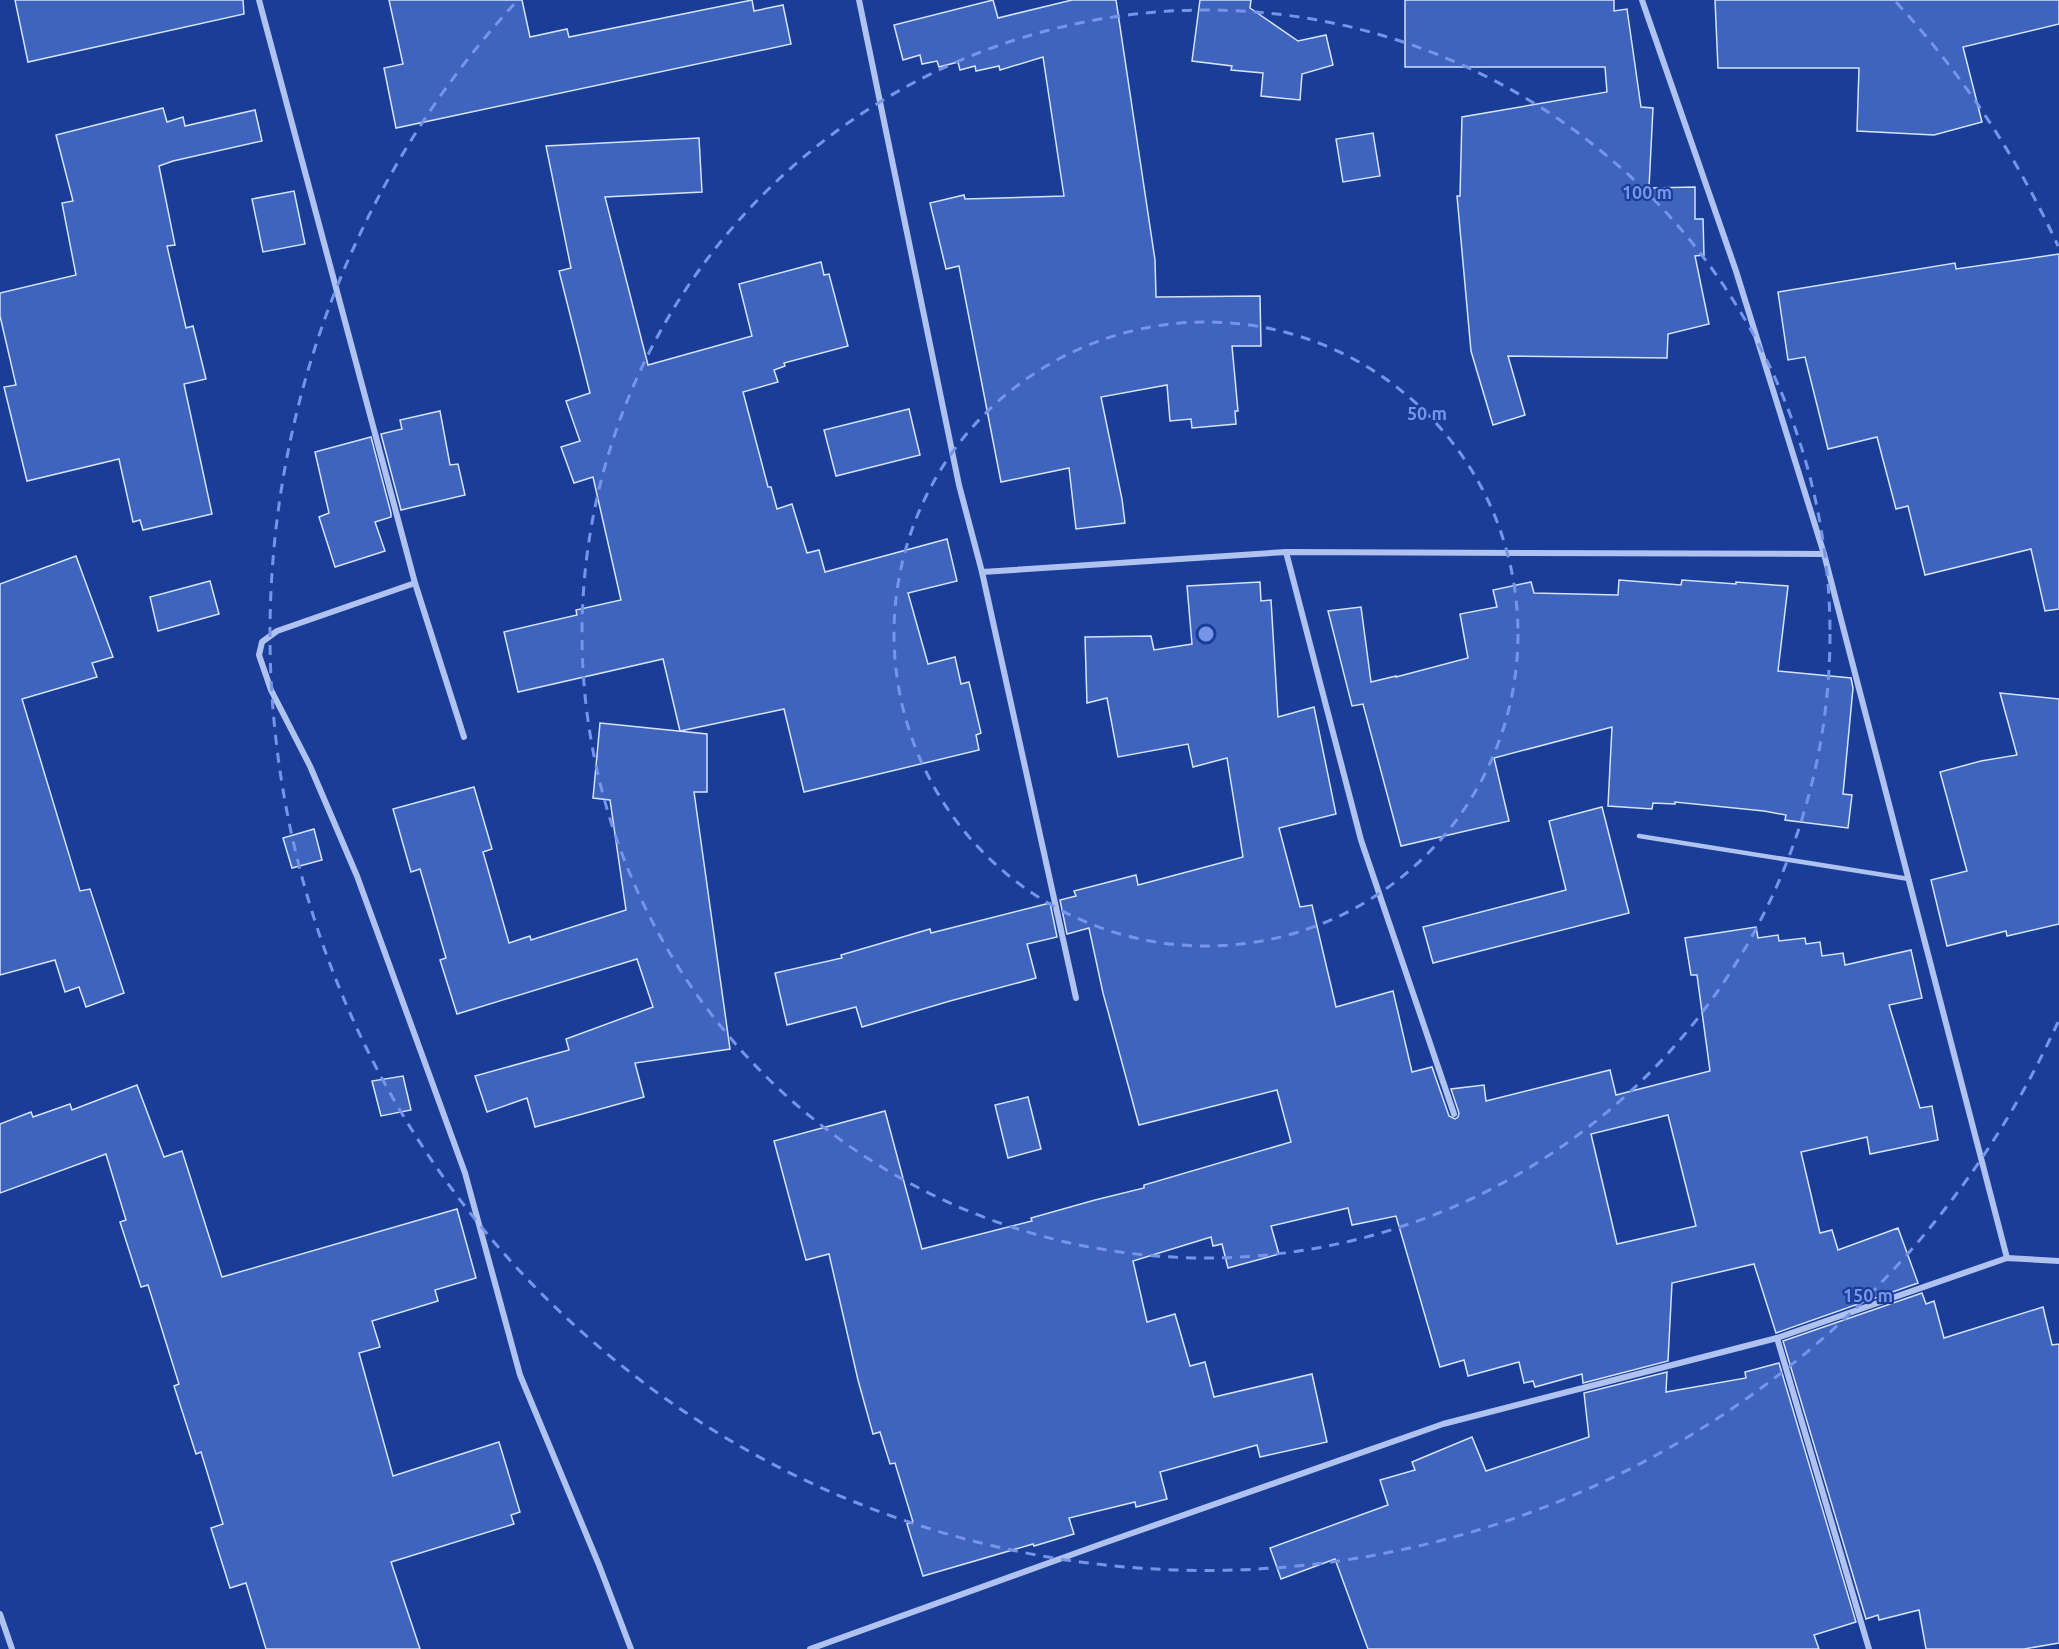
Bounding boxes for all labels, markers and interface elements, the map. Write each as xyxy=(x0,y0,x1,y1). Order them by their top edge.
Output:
text: 100 m xyxy=(1622,182,1672,202)
text: 50 m xyxy=(1407,403,1447,423)
centre of rings xyxy=(1196,624,1216,644)
text: 150 m xyxy=(1843,1285,1893,1305)

